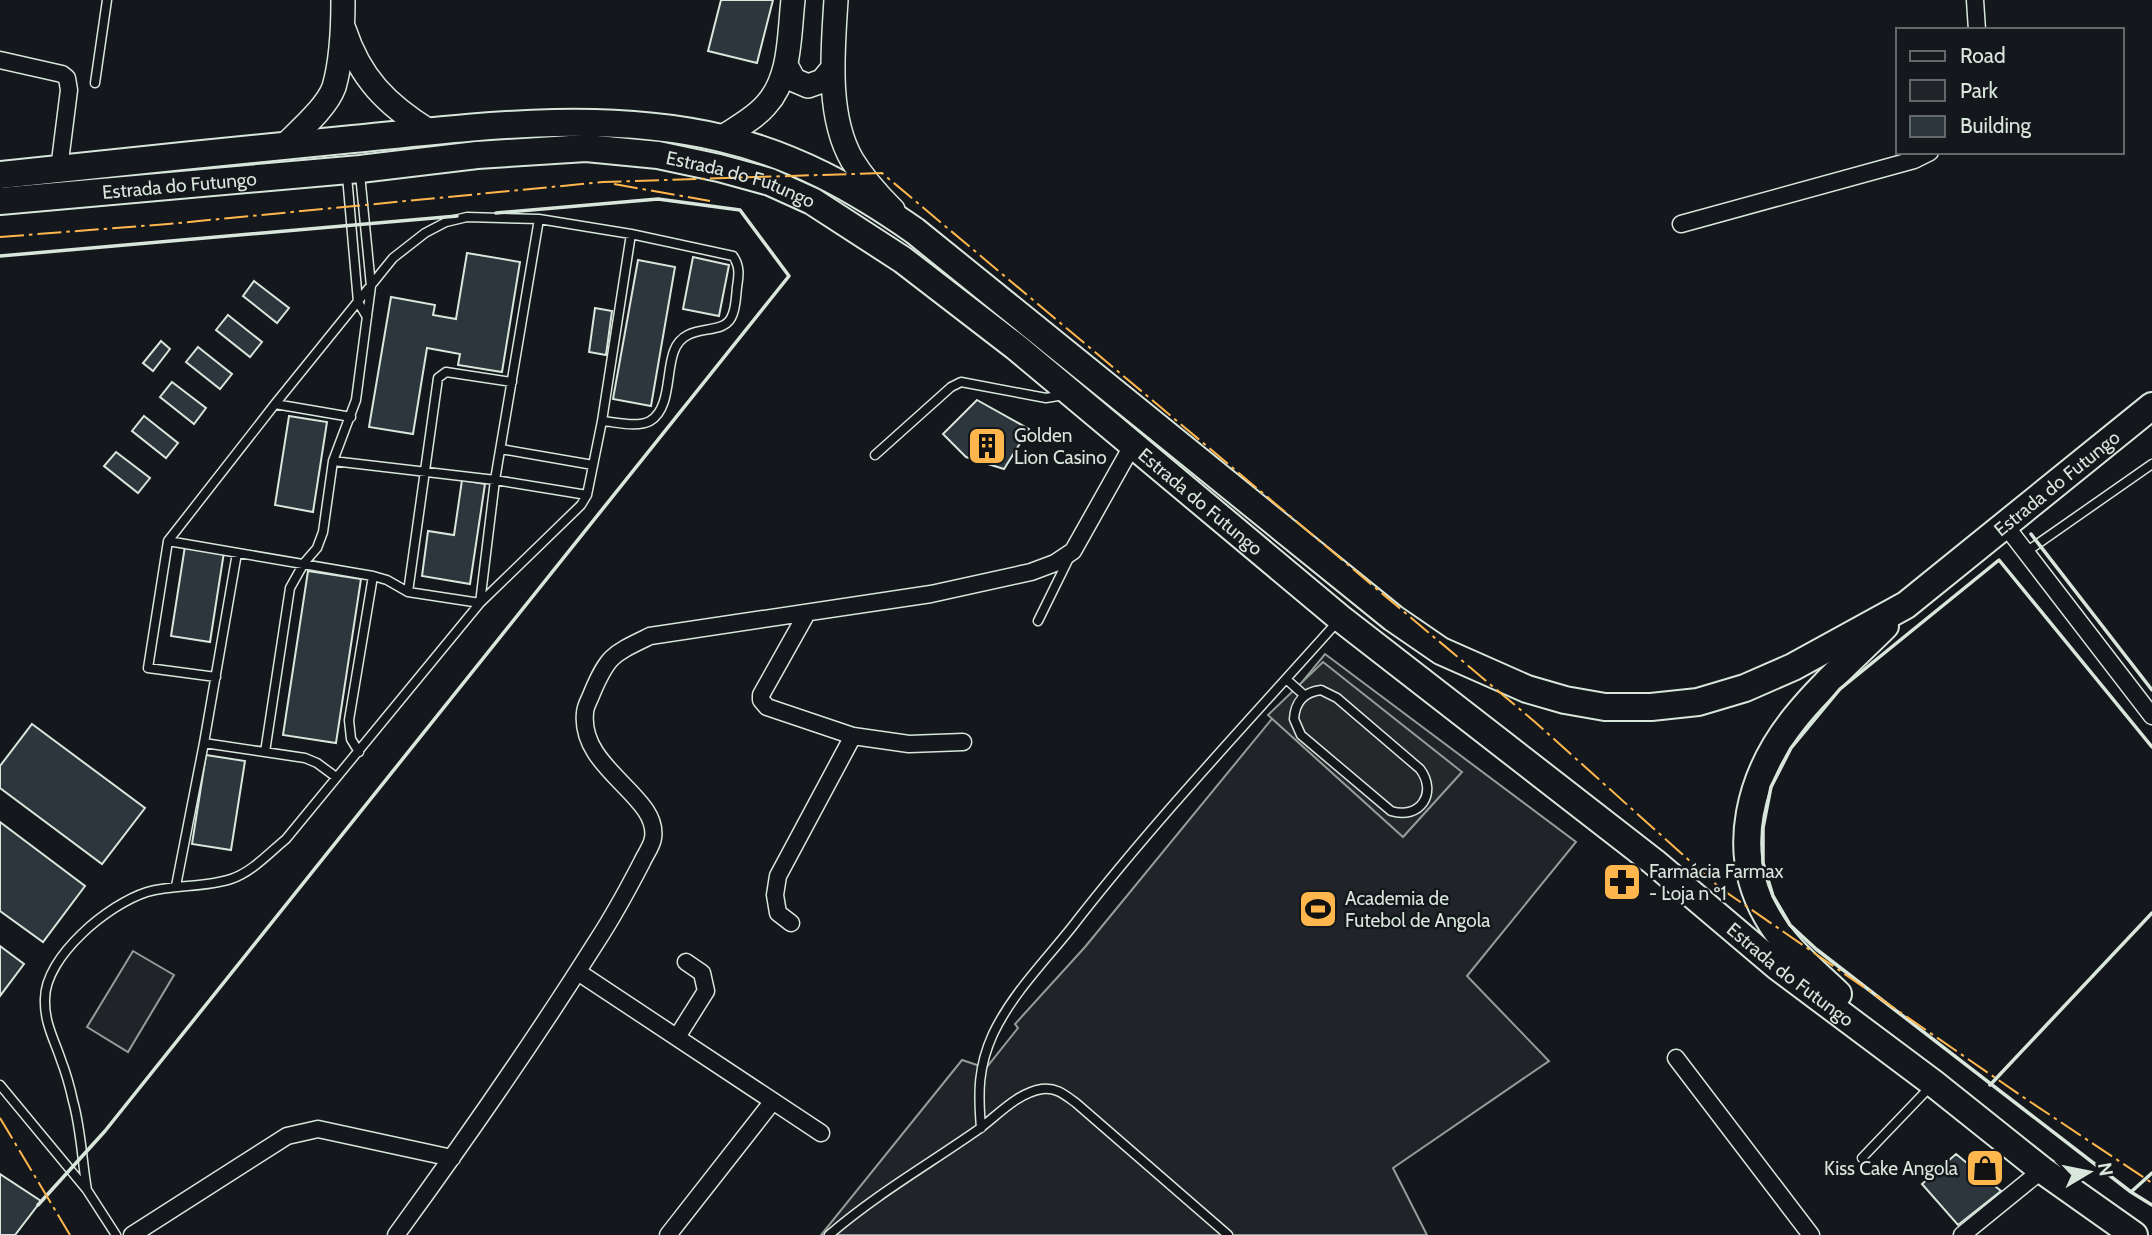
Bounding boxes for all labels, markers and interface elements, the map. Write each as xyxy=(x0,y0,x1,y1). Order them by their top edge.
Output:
legend xyxy=(1896,28,2124,154)
text: Road xyxy=(1960,43,2006,68)
text: Park xyxy=(1960,78,1998,103)
text: Building xyxy=(1960,113,2032,138)
street label: Estrada do Futungo xyxy=(664,146,819,212)
street label: Estrada do Futungo xyxy=(101,167,258,203)
place label: Golden Lion Casino xyxy=(1014,424,1107,469)
building icon: Golden Lion Casino xyxy=(966,425,1008,467)
street label: Estrada do Futungo xyxy=(1989,425,2124,541)
street label: Estrada do Futungo xyxy=(1134,443,1268,560)
place label: Farmácia Farmax - Loja n º1 xyxy=(1649,860,1784,905)
pharmacy icon: Farmácia Farmax - Loja n º1 xyxy=(1601,861,1643,903)
place label: Academia de Futebol de Angola xyxy=(1345,887,1490,932)
sports icon: Academia de Futebol de Angola xyxy=(1297,888,1339,930)
street label: Estrada do Futungo xyxy=(1722,917,1858,1031)
north arrow xyxy=(2054,1137,2124,1207)
shop icon: Kiss Cake Angola xyxy=(1964,1147,2006,1189)
place label: Kiss Cake Angola xyxy=(1824,1157,1958,1180)
text: N xyxy=(2093,1161,2118,1178)

